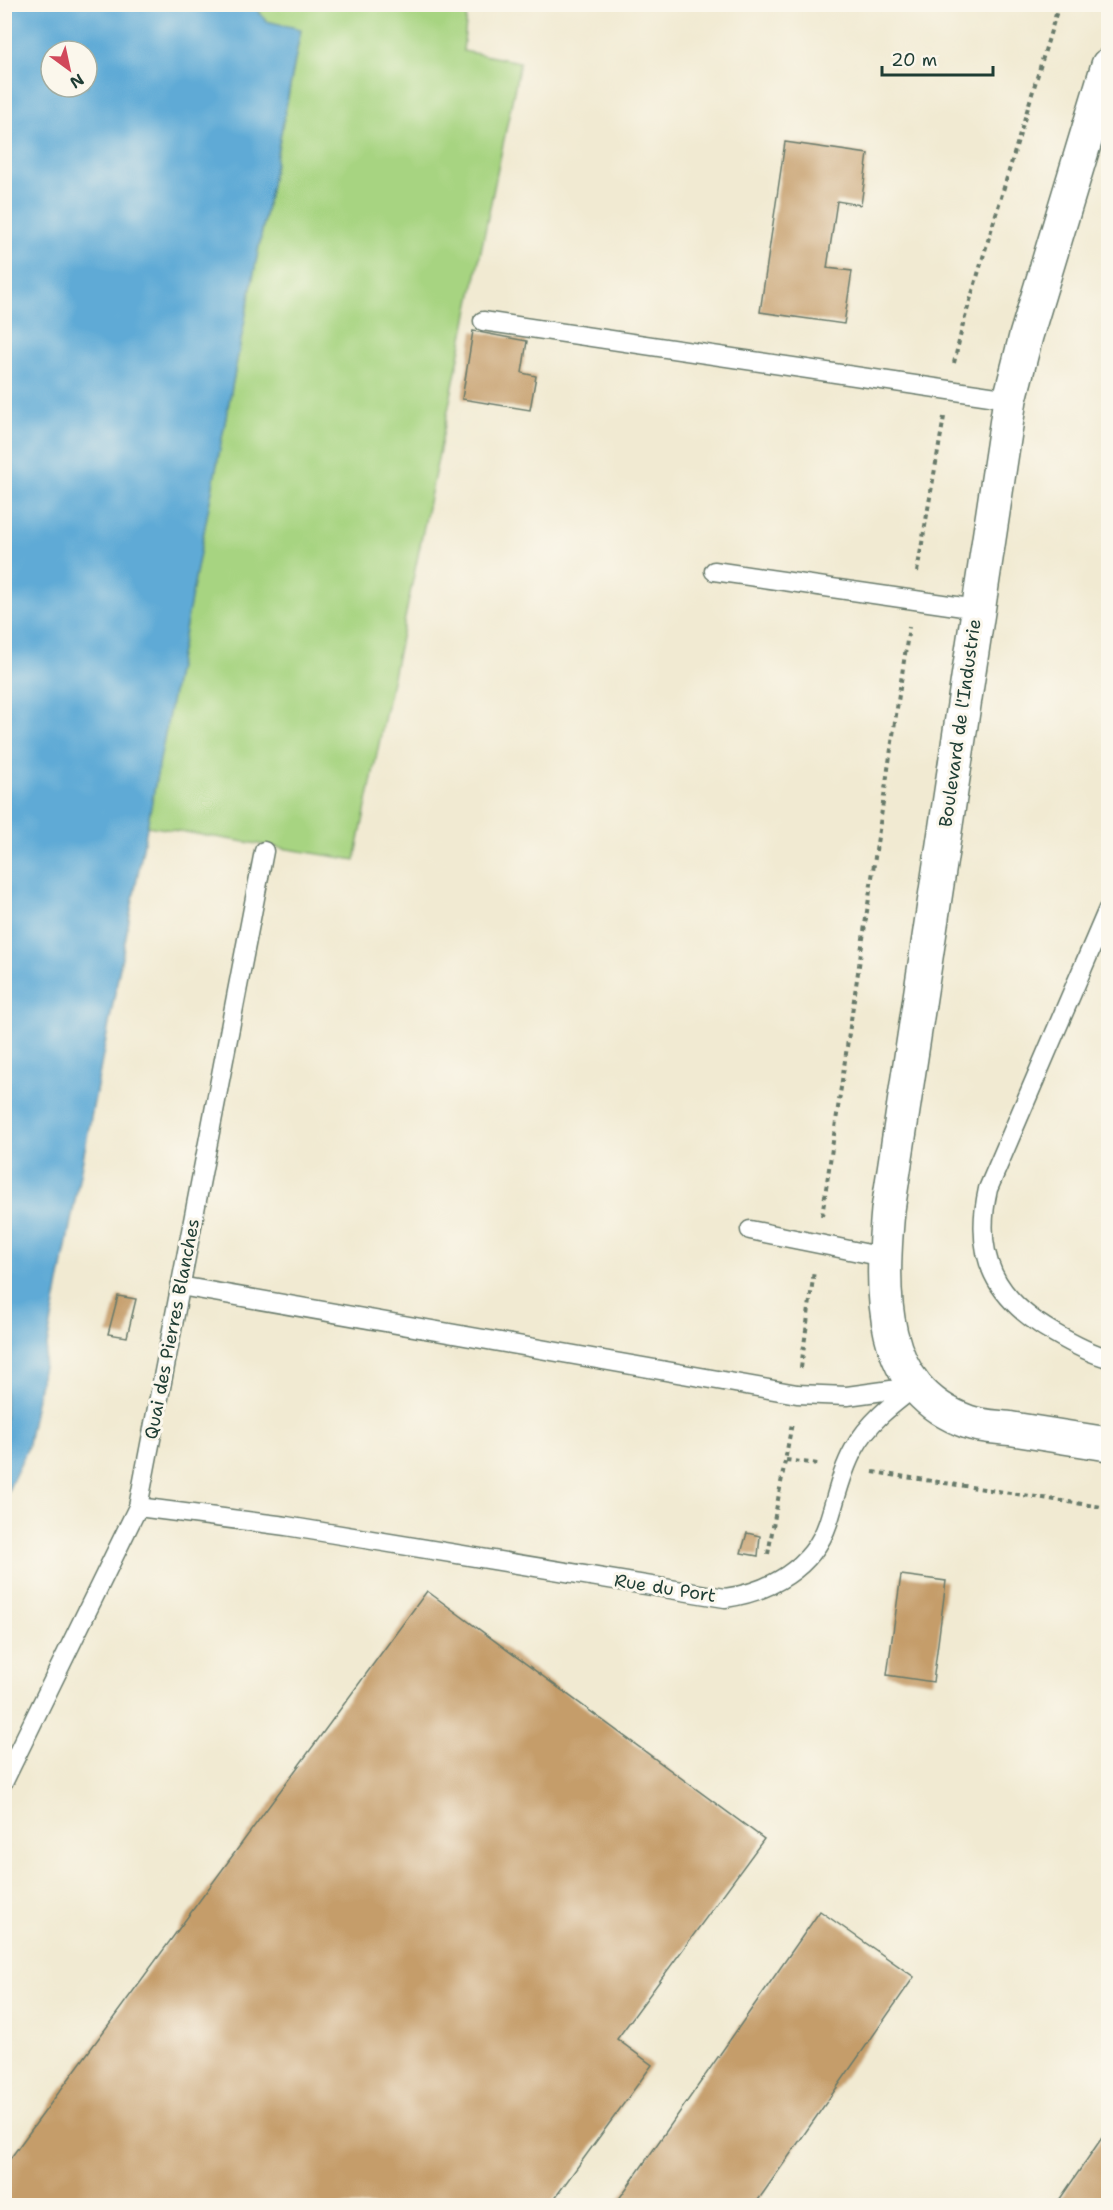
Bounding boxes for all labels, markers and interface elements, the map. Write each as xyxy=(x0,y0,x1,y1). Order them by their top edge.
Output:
north arrow xyxy=(39,39,99,99)
scale bar xyxy=(882,39,993,77)
text: 20 m xyxy=(891,48,937,72)
text: N xyxy=(66,69,88,93)
street label: Boulevard de l'Industrie xyxy=(934,617,986,829)
street label: Quai des Pierres Blanches xyxy=(139,1217,205,1441)
street label: Rue du Port xyxy=(612,1568,718,1608)

